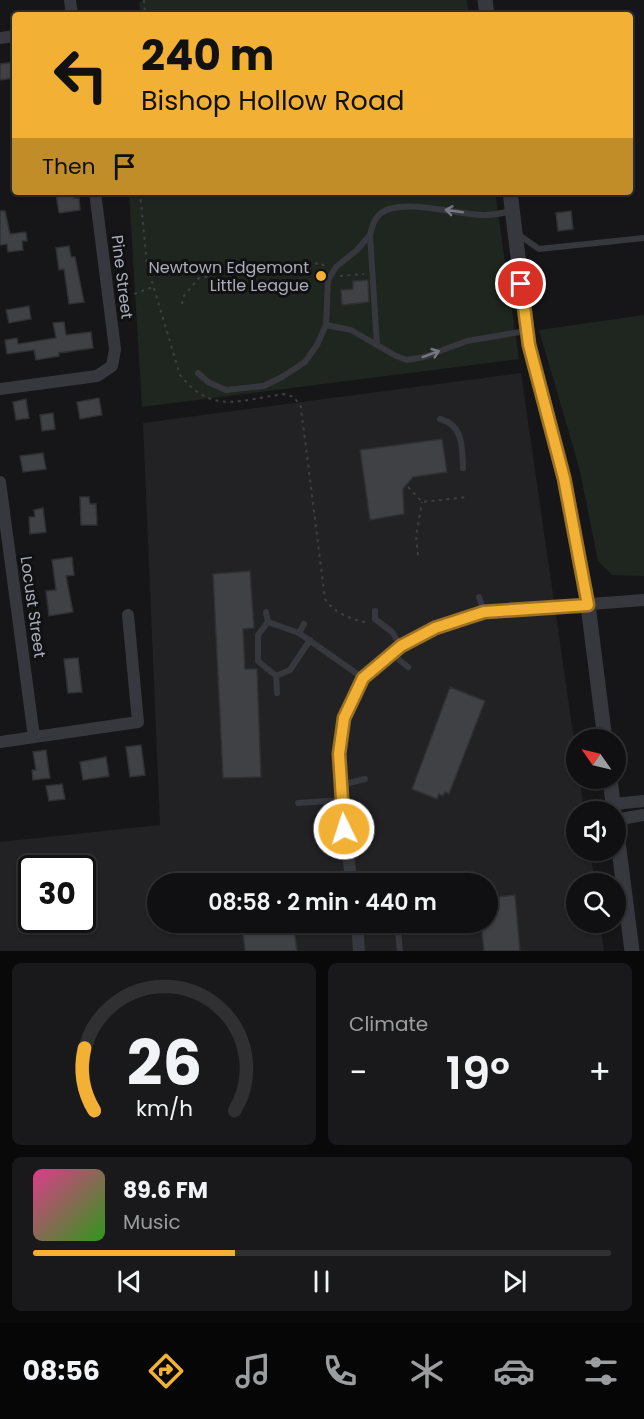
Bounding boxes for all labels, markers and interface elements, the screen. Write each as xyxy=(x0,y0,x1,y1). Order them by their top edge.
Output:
text: 240 m xyxy=(141,26,274,85)
icon: left xyxy=(42,36,120,114)
text: Bishop Hollow Road xyxy=(141,82,404,119)
icon: arrive xyxy=(108,150,141,183)
text: Then xyxy=(42,151,96,182)
one-way arrow xyxy=(445,206,465,217)
street label: Pine Street xyxy=(105,234,139,320)
place label: Newtown Edgemont Little League xyxy=(148,256,309,297)
pin xyxy=(495,258,546,309)
icon: arrive xyxy=(504,267,537,300)
marker: Newtown Edgemont Little League xyxy=(314,269,328,283)
one-way arrow xyxy=(421,347,440,358)
street label: Locust Street xyxy=(14,555,52,659)
north arrow xyxy=(566,729,626,789)
map controls xyxy=(566,729,626,933)
position arrow xyxy=(312,797,376,861)
button: sound xyxy=(566,801,626,861)
speed limit sign: 30 xyxy=(18,855,96,933)
button: search xyxy=(566,873,626,933)
text: 08:58 · 2 min · 440 m xyxy=(208,887,437,918)
text: Climate xyxy=(349,1010,428,1038)
text: 26 xyxy=(126,1019,202,1107)
text: 19° xyxy=(446,1042,510,1105)
text: − xyxy=(349,1049,367,1096)
text: + xyxy=(588,1049,611,1096)
text: km/h xyxy=(135,1093,193,1124)
text: 89.6 FM xyxy=(123,1175,208,1206)
text: Music xyxy=(123,1208,181,1236)
icon: previous xyxy=(113,1265,146,1298)
icon: pause xyxy=(305,1265,338,1298)
icon: next xyxy=(498,1265,531,1298)
icon: directions xyxy=(145,1350,187,1392)
icon: music xyxy=(232,1350,274,1392)
icon: phone xyxy=(319,1350,361,1392)
icon: climate xyxy=(406,1350,448,1392)
icon: car xyxy=(493,1350,535,1392)
icon: filters xyxy=(580,1350,622,1392)
text: 08:56 xyxy=(22,1352,100,1389)

